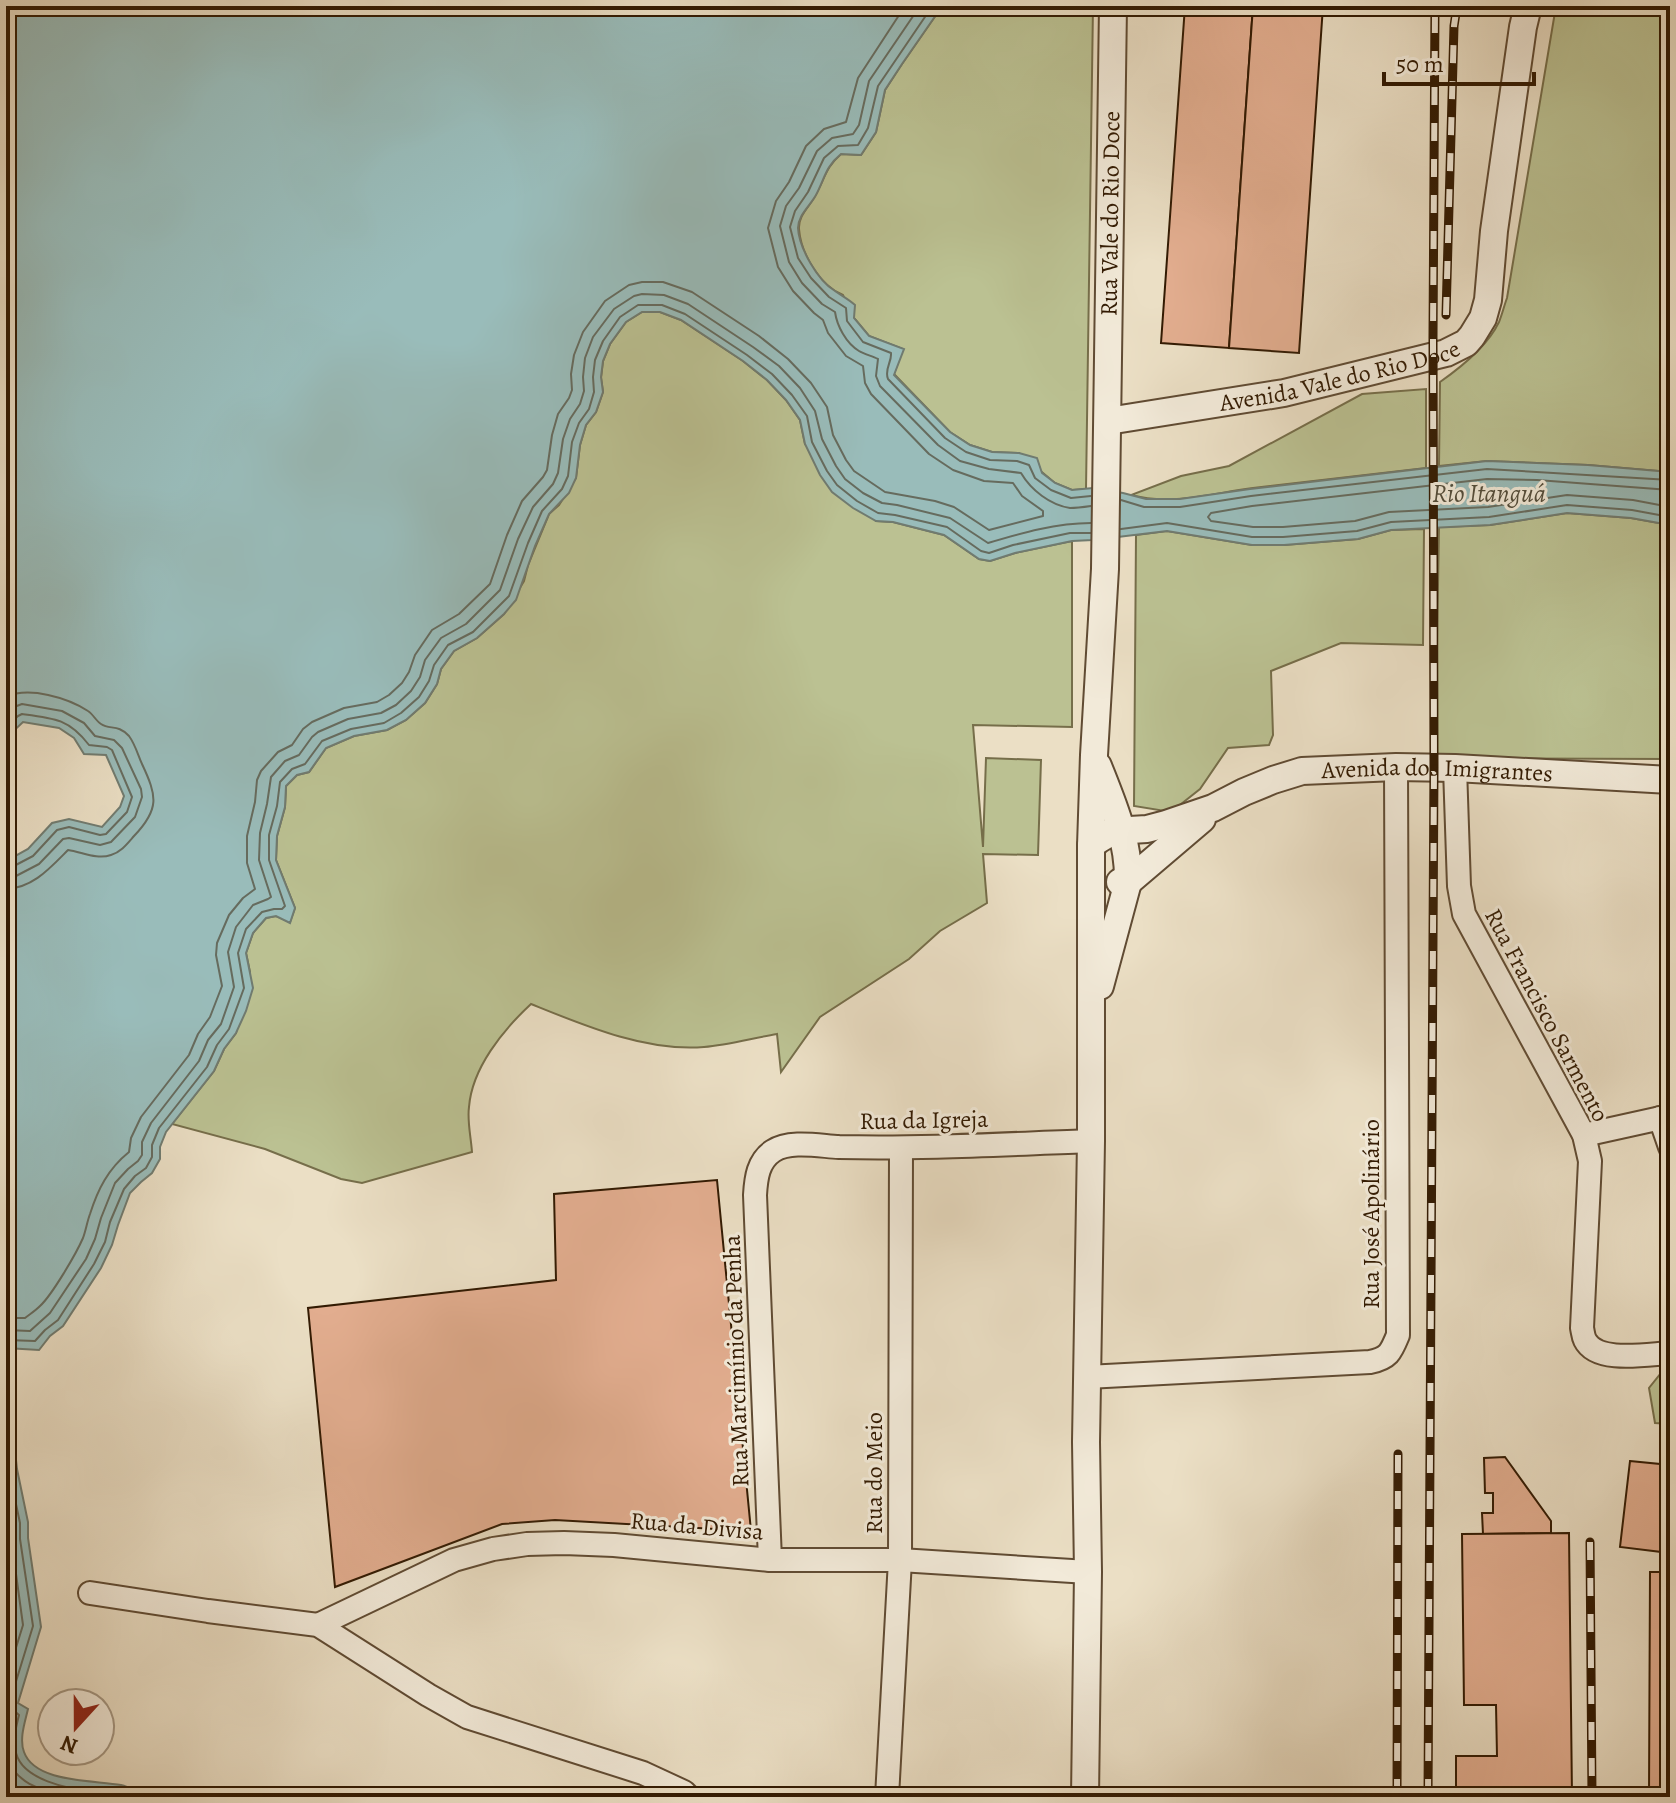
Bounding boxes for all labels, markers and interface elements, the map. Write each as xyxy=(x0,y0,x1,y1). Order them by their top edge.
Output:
scale bar xyxy=(1384,36,1534,86)
text: 50 m xyxy=(1396,48,1444,80)
street label: Rua Vale do Rio Doce xyxy=(1093,111,1128,316)
street label: Avenida Vale do Rio Doce xyxy=(1216,333,1465,419)
water label: Rio Itanguá xyxy=(1432,476,1546,511)
street label: Avenida dos Imigrantes xyxy=(1320,751,1554,789)
street label: Rua Francisco Sarmento xyxy=(1477,903,1617,1127)
street label: Rua da Igreja xyxy=(859,1103,989,1137)
street label: Rua José Apolinário xyxy=(1355,1119,1387,1309)
street label: Rua Marcimínio da Penha xyxy=(716,1234,756,1488)
street label: Rua do Meio xyxy=(858,1412,890,1534)
street label: Rua da Divisa xyxy=(629,1504,766,1548)
north arrow xyxy=(36,1687,116,1767)
text: N xyxy=(56,1728,82,1762)

